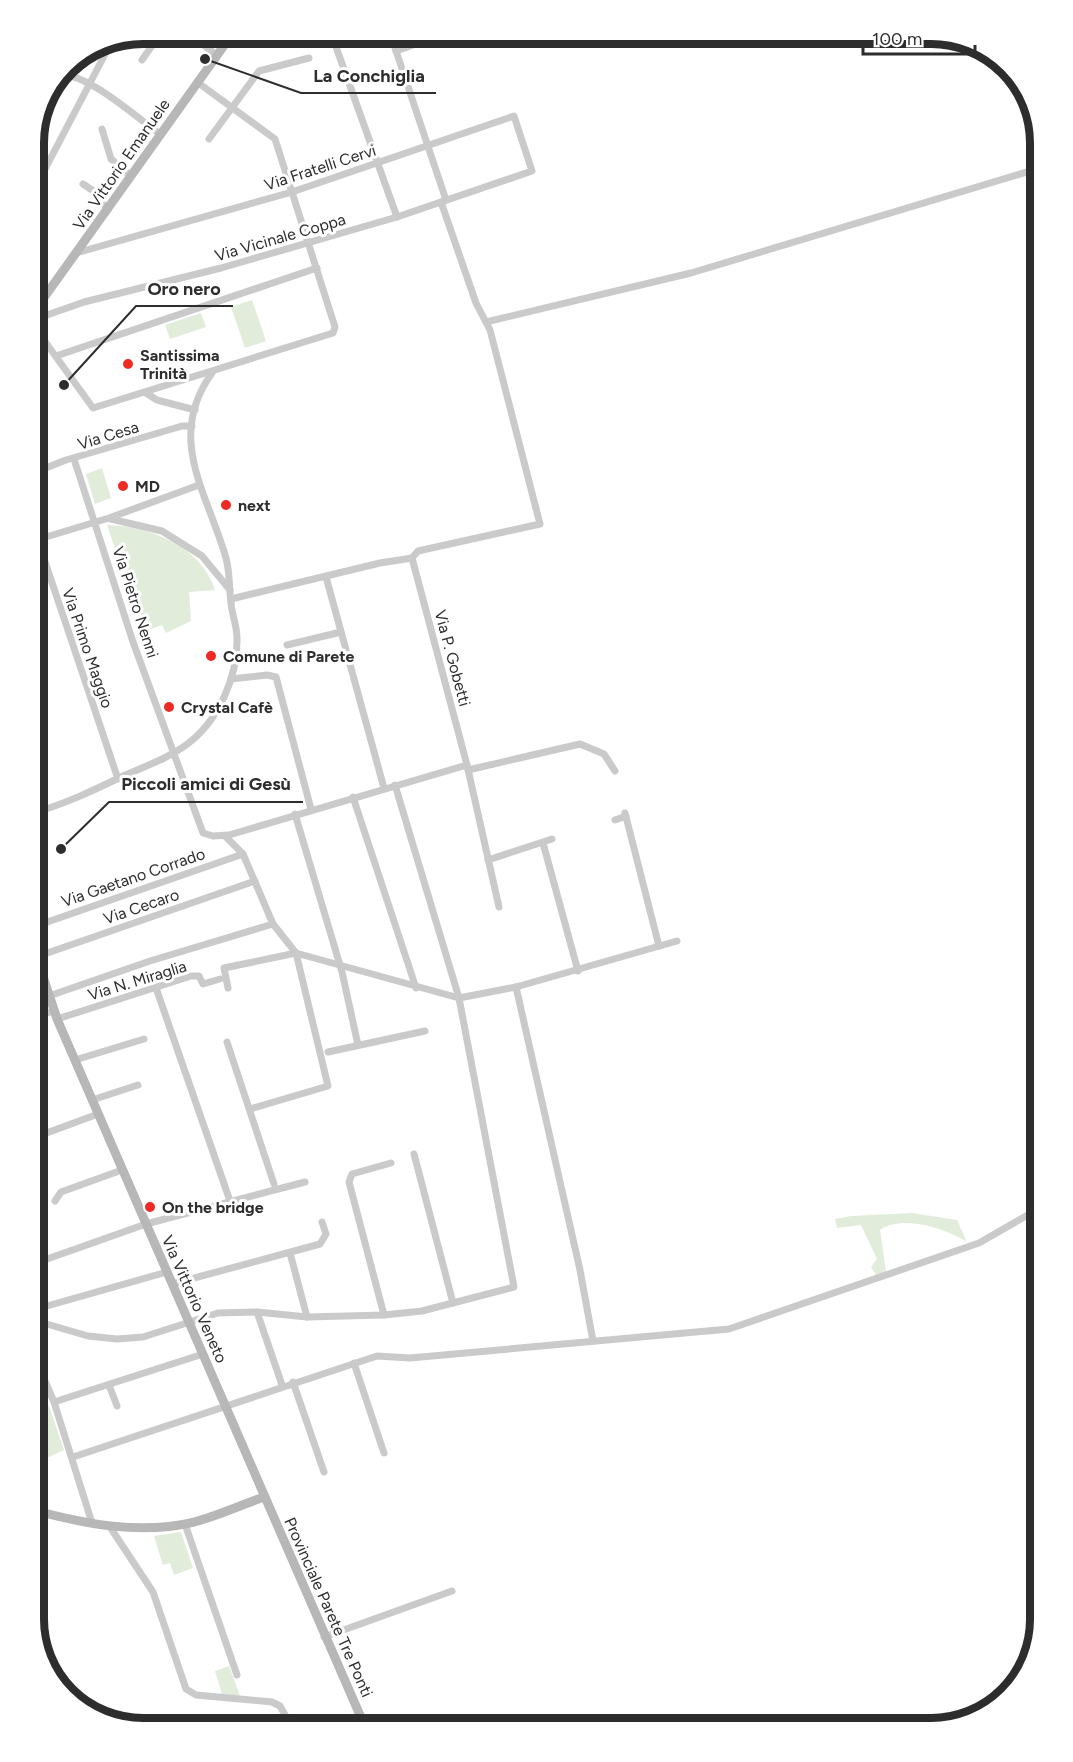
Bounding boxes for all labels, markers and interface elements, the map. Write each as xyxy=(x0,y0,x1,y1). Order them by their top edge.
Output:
scale bar xyxy=(863,18,976,56)
text: 100 m xyxy=(872,28,922,50)
callout: La Conchiglia xyxy=(301,57,436,93)
text: La Conchiglia xyxy=(313,65,425,87)
street label: Via Vittorio Emanuele xyxy=(69,95,174,233)
street label: Via Fratelli Cervi xyxy=(262,140,378,194)
street label: Via Vicinale Coppa xyxy=(213,210,348,265)
callout: Oro nero xyxy=(136,270,233,306)
text: Oro nero xyxy=(147,278,221,300)
place label: Santissima Trinità xyxy=(140,346,220,383)
marker: Santissima Trinità xyxy=(121,357,135,371)
street label: Via Cesa xyxy=(75,417,141,454)
place label: MD xyxy=(135,477,160,496)
marker: MD xyxy=(116,479,130,493)
place label: next xyxy=(238,496,271,515)
marker: next xyxy=(219,498,233,512)
street label: Via Pietro Nenni xyxy=(109,544,162,660)
street label: Via Primo Maggio xyxy=(58,586,117,711)
street label: Via P. Gobetti xyxy=(431,608,474,708)
place label: Comune di Parete xyxy=(223,647,354,666)
marker: Comune di Parete xyxy=(204,649,218,663)
place label: Crystal Cafè xyxy=(181,698,273,717)
marker: Crystal Cafè xyxy=(162,700,176,714)
callout: Piccoli amici di Gesù xyxy=(109,766,303,802)
text: Piccoli amici di Gesù xyxy=(121,773,291,795)
street label: Via Gaetano Corrado xyxy=(59,844,208,911)
street label: Via Cecaro xyxy=(101,885,181,928)
street label: Via N. Miraglia xyxy=(86,956,189,1005)
place label: On the bridge xyxy=(162,1198,264,1217)
marker: On the bridge xyxy=(143,1200,157,1214)
street label: Via Vittorio Veneto xyxy=(158,1233,231,1366)
street label: Provinciale Parete Tre Ponti xyxy=(280,1514,377,1700)

